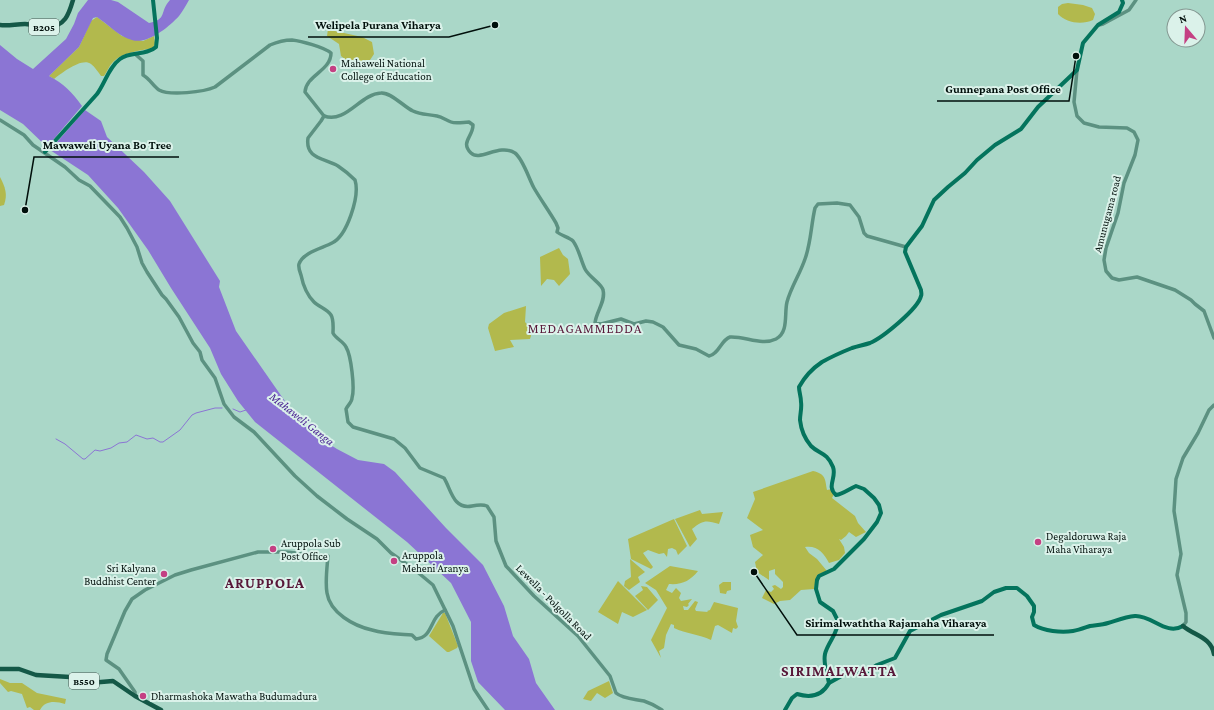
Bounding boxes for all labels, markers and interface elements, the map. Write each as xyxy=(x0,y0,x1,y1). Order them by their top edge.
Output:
north arrow xyxy=(1166,8,1206,48)
text: N xyxy=(1177,11,1189,25)
callout: Welipela Purana Viharya xyxy=(308,13,449,37)
text: Welipela Purana Viharya xyxy=(314,18,441,32)
road number: B205 xyxy=(29,19,59,35)
place label: Mahaweli National College of Education xyxy=(341,57,432,83)
marker: Mahaweli National College of Education xyxy=(328,64,338,74)
callout: Gunnepana Post Office xyxy=(937,77,1069,101)
text: Gunnepana Post Office xyxy=(945,82,1061,96)
callout: Mawaweli Uyana Bo Tree xyxy=(34,133,179,157)
text: Mawaweli Uyana Bo Tree xyxy=(43,138,172,152)
street label: Amunugama road xyxy=(1091,174,1124,254)
district label: MEDAGAMMEDDA xyxy=(528,321,642,336)
water label: Mahaweli Ganga xyxy=(266,389,337,449)
place label: Degaldoruwa Raja Maha Viharaya xyxy=(1046,530,1126,556)
place label: Aruppola Sub Post Office xyxy=(281,537,341,562)
marker: Degaldoruwa Raja Maha Viharaya xyxy=(1033,537,1043,547)
marker: Aruppola Sub Post Office xyxy=(268,544,278,554)
place label: Aruppola Meheni Aranya xyxy=(402,549,469,575)
marker: Aruppola Meheni Aranya xyxy=(389,556,399,566)
place label: Sri Kalyana Buddhist Center xyxy=(84,562,156,587)
street label: Lewella - Polgolla Road xyxy=(513,562,594,643)
marker: Sri Kalyana Buddhist Center xyxy=(159,569,169,579)
district label: ARUPPOLA xyxy=(224,575,305,591)
callout: Sirimalwaththa Rajamaha Viharaya xyxy=(797,611,994,635)
text: Sirimalwaththa Rajamaha Viharaya xyxy=(805,616,987,630)
district label: SIRIMALWATTA xyxy=(781,663,897,679)
road number: B550 xyxy=(69,673,99,689)
place label: Dharmashoka Mawatha Budumadura xyxy=(151,690,317,702)
marker: Dharmashoka Mawatha Budumadura xyxy=(138,691,148,701)

